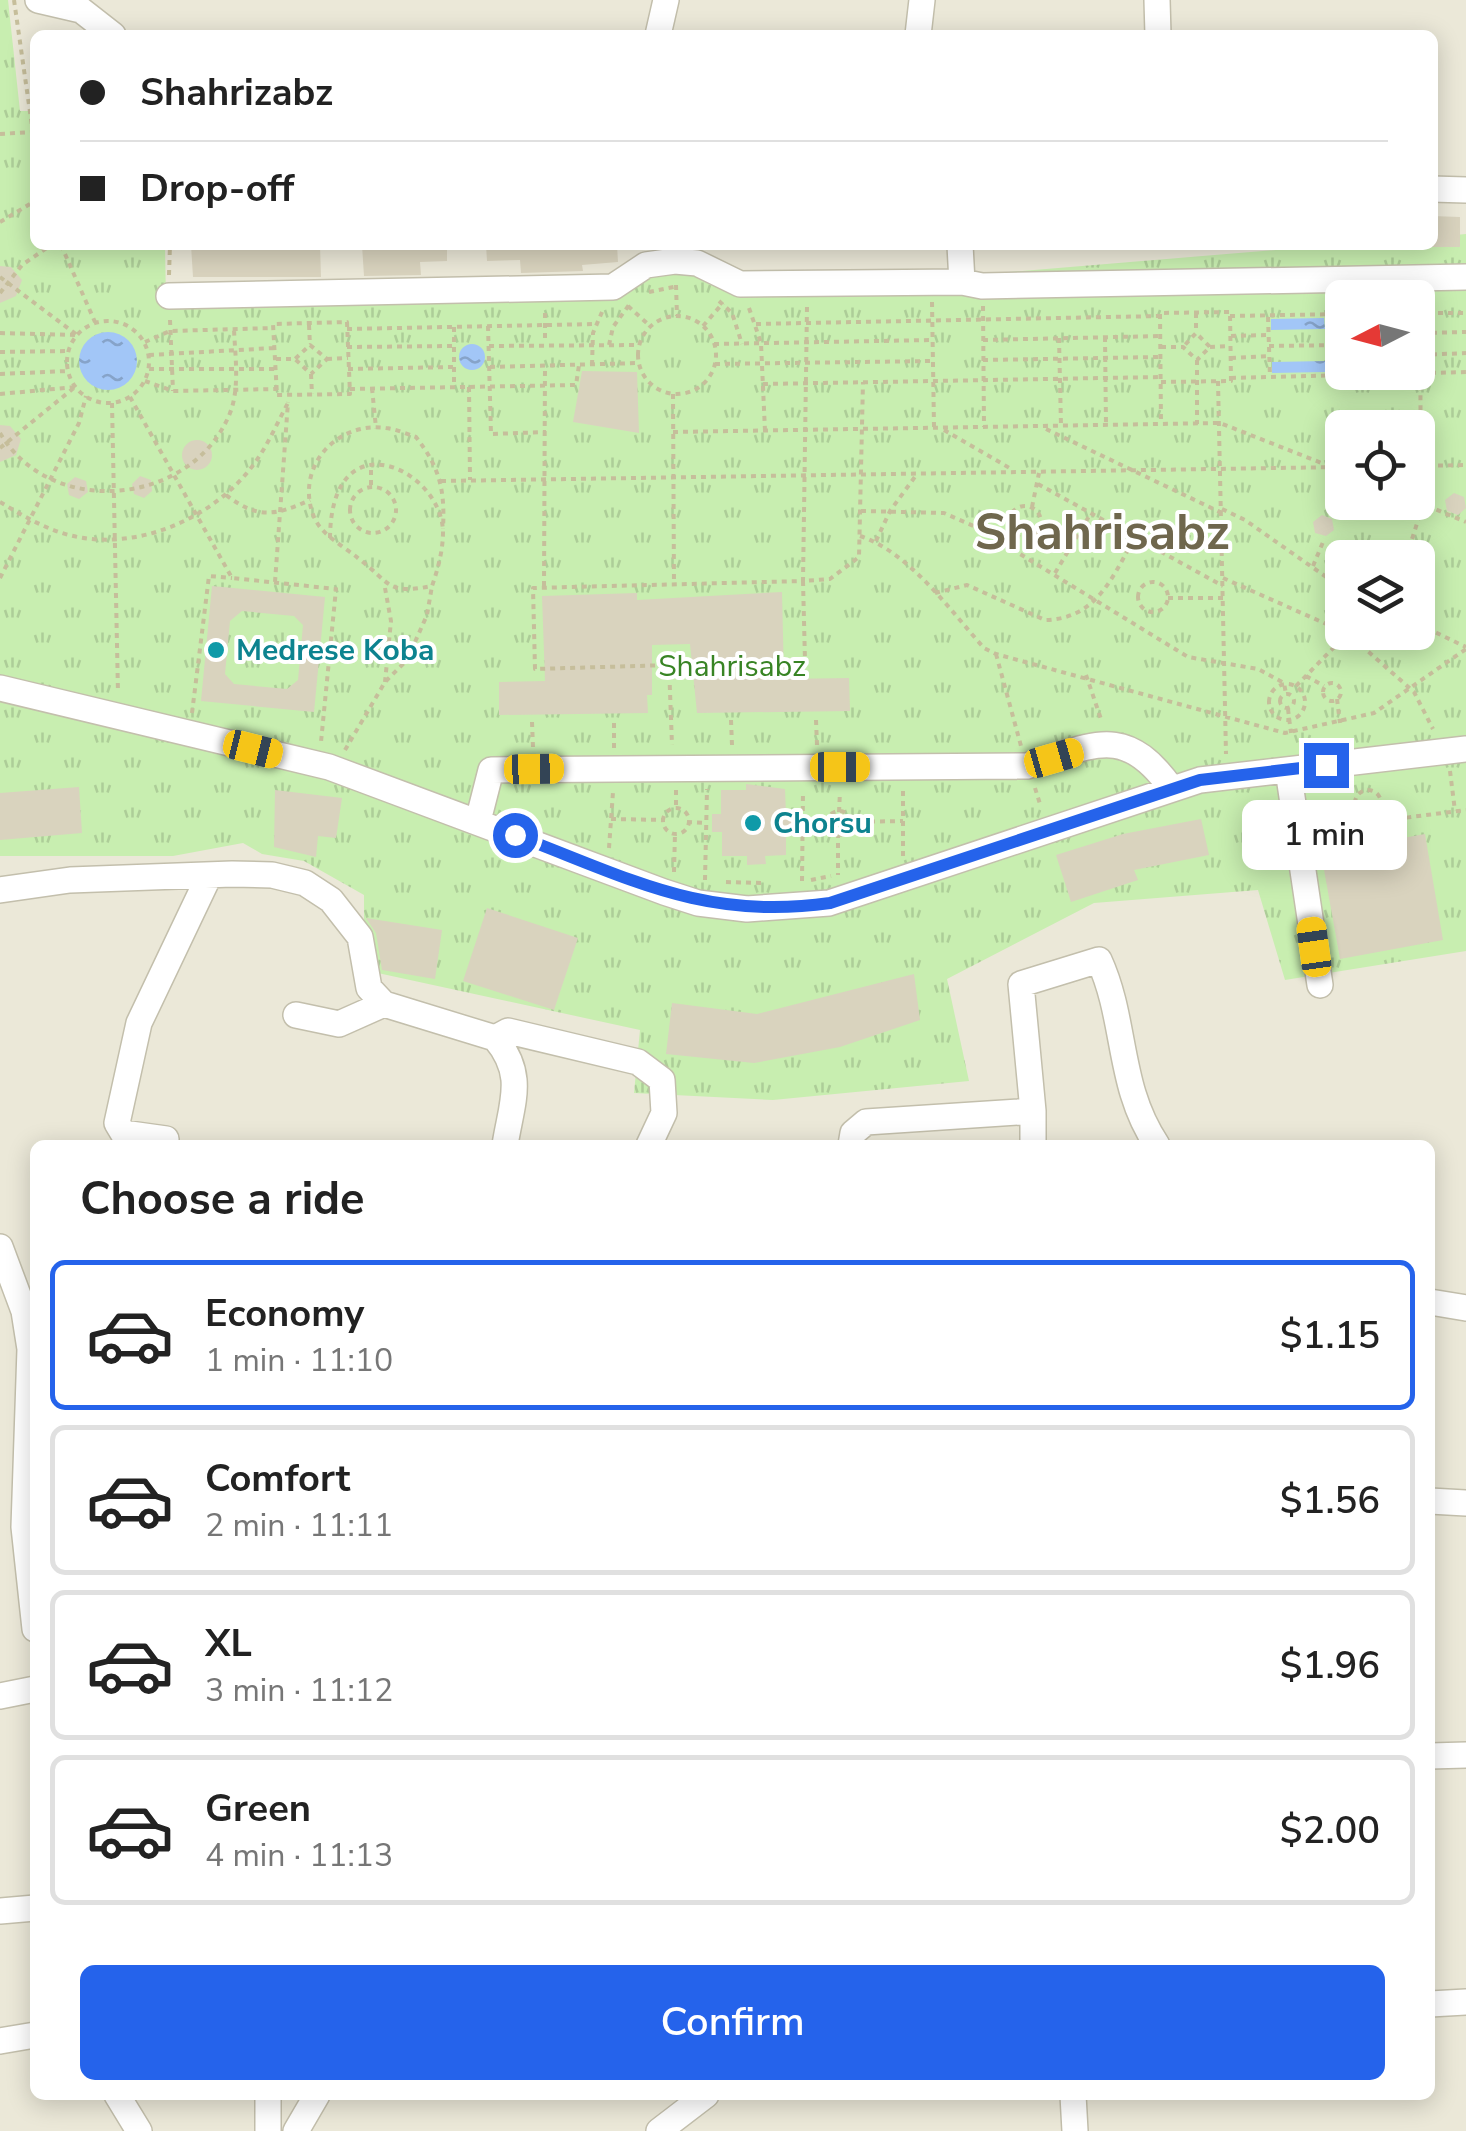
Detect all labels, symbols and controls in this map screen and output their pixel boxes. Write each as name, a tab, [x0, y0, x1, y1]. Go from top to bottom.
text: Shahrizabz	[140, 67, 333, 118]
text: Drop-off	[140, 163, 294, 214]
north arrow	[1325, 280, 1435, 390]
map controls	[1325, 280, 1435, 650]
button: locate	[1325, 410, 1435, 520]
district label: Shahrisabz	[975, 498, 1229, 567]
button: layers	[1325, 540, 1435, 650]
place label: Medrese Koba	[236, 630, 434, 671]
marker: Medrese Koba	[205, 639, 227, 661]
park label: Shahrisabz	[658, 646, 806, 687]
car	[220, 727, 286, 771]
car	[1021, 735, 1087, 781]
route end	[1304, 743, 1349, 788]
car	[810, 752, 870, 782]
car	[504, 753, 564, 785]
callout: 1 min	[1244, 800, 1408, 870]
place label: Chorsu	[773, 803, 872, 844]
marker: Chorsu	[742, 812, 764, 834]
route start	[493, 813, 538, 858]
text: 1 min	[1284, 813, 1365, 856]
car	[1295, 915, 1333, 979]
text: Choose a ride	[80, 1169, 365, 1230]
text: Economy	[205, 1288, 364, 1339]
icon: car	[85, 1290, 175, 1380]
text: $1.15	[1280, 1310, 1380, 1361]
text: 1 min · 11:10	[205, 1339, 393, 1382]
text: Comfort	[205, 1453, 350, 1504]
icon: car	[85, 1455, 175, 1545]
text: $1.56	[1280, 1475, 1380, 1526]
text: 2 min · 11:11	[205, 1504, 393, 1547]
text: XL	[205, 1618, 252, 1669]
icon: car	[85, 1620, 175, 1710]
text: $1.96	[1280, 1640, 1380, 1691]
text: 3 min · 11:12	[205, 1669, 393, 1712]
text: Green	[205, 1783, 311, 1834]
icon: car	[85, 1785, 175, 1875]
text: $2.00	[1280, 1805, 1380, 1856]
text: 4 min · 11:13	[205, 1834, 393, 1877]
button: Confirm	[80, 1965, 1385, 2080]

